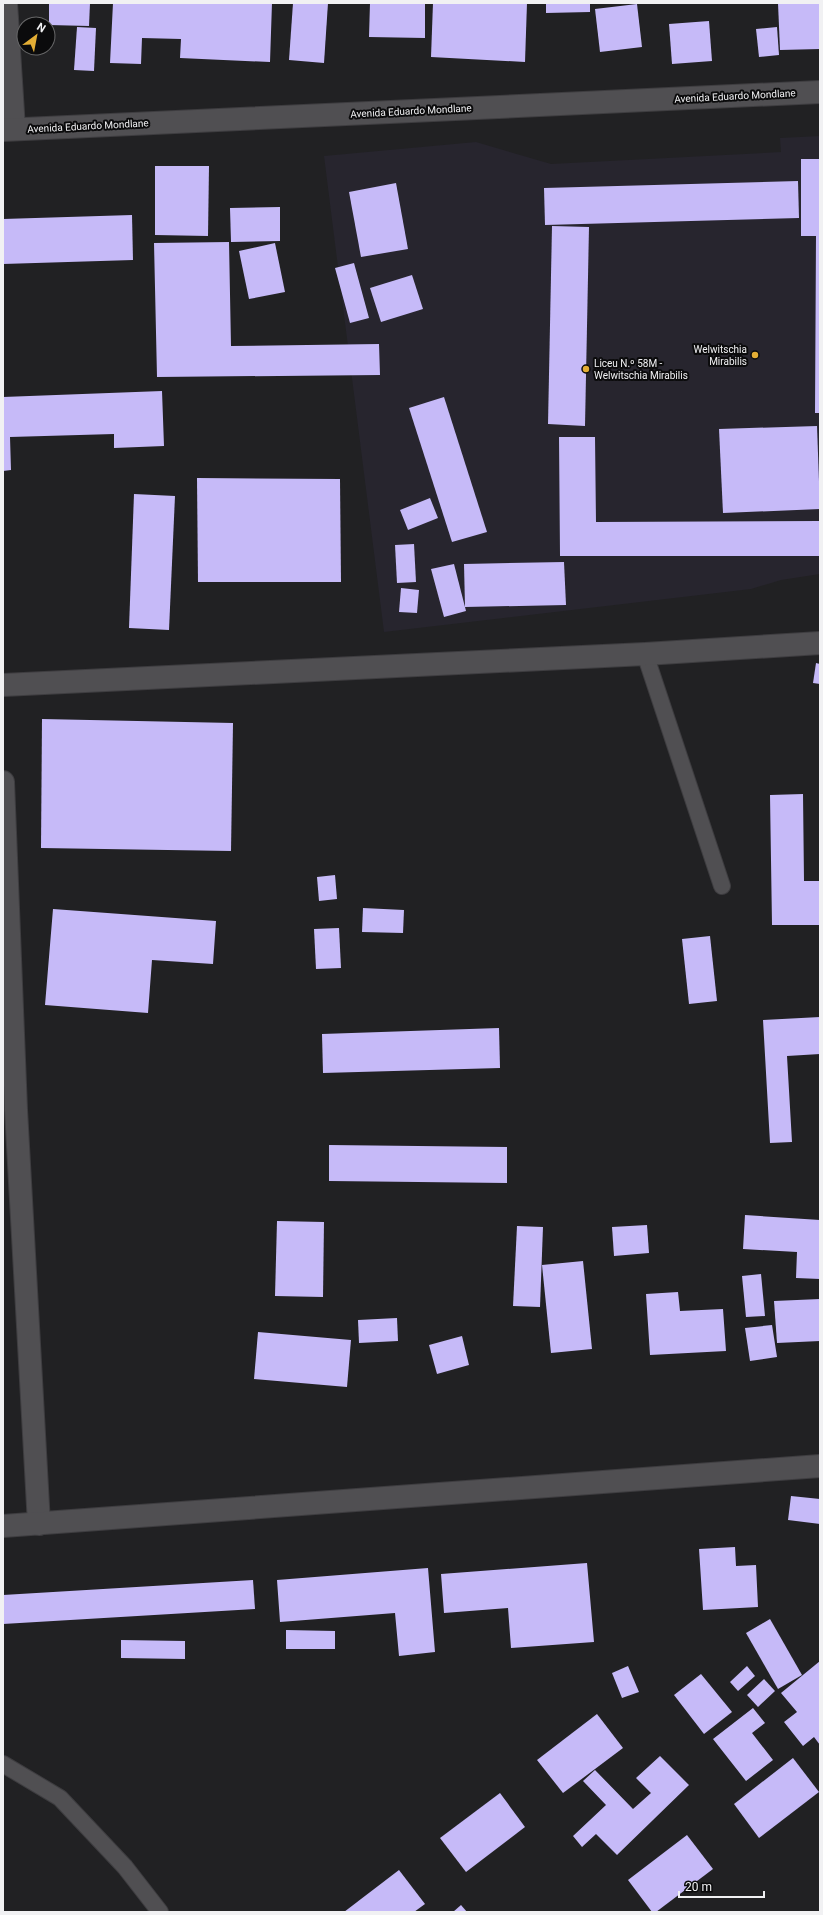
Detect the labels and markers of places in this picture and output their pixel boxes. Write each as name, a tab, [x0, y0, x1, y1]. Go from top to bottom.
place label: Welwitschia Mirabilis	[694, 344, 747, 367]
marker: Welwitschia Mirabilis	[750, 350, 760, 360]
place label: Liceu N.º 58M - Welwitschia Mirabilis	[594, 358, 688, 381]
marker: Liceu N.º 58M - Welwitschia Mirabilis	[581, 364, 591, 374]

